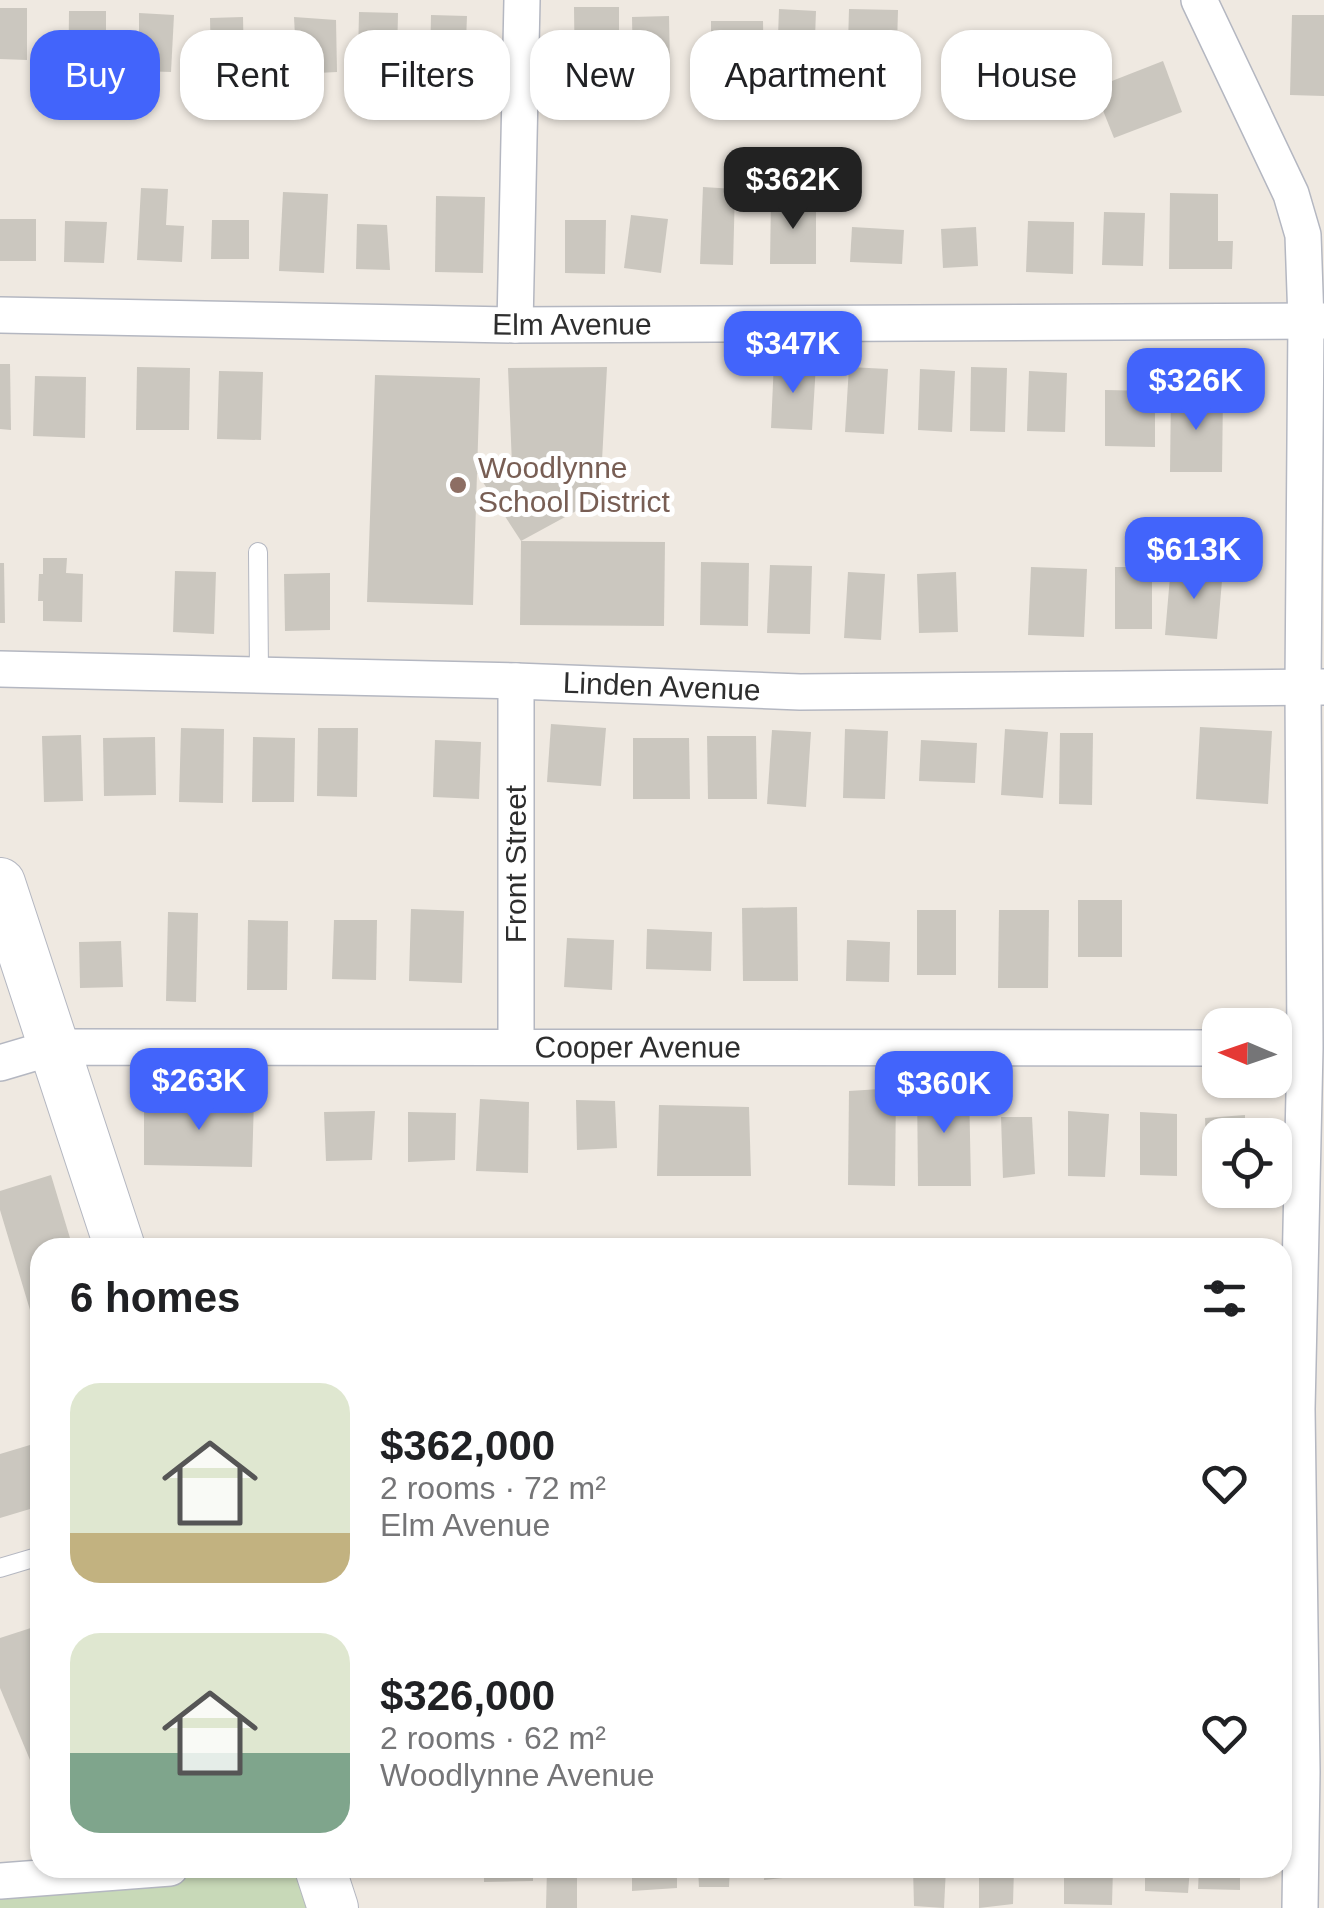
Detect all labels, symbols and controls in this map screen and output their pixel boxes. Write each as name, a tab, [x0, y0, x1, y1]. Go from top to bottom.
chip: Buy	[30, 30, 160, 120]
chip: Rent	[180, 30, 324, 120]
chip: Filters	[344, 30, 510, 120]
chip: New	[530, 30, 670, 120]
chip: Apartment	[690, 30, 921, 120]
chip: House	[941, 30, 1112, 120]
pin: $362K	[723, 147, 863, 232]
text: $362K	[746, 161, 840, 197]
street label: Elm Avenue	[492, 307, 652, 341]
pin: $347K	[723, 311, 863, 396]
text: $347K	[746, 325, 840, 361]
pin: $326K	[1126, 348, 1266, 433]
text: $326K	[1149, 362, 1243, 398]
place label: Woodlynne School District	[478, 451, 670, 518]
marker: Woodlynne School District	[447, 474, 469, 496]
pin: $613K	[1124, 517, 1264, 602]
text: $613K	[1147, 531, 1241, 567]
street label: Linden Avenue	[562, 666, 761, 706]
street label: Front Street	[499, 784, 532, 943]
north arrow	[1202, 1008, 1292, 1098]
map controls	[1202, 1008, 1292, 1208]
street label: Cooper Avenue	[535, 1030, 741, 1064]
pin: $263K	[129, 1048, 269, 1133]
pin: $360K	[874, 1051, 1014, 1136]
text: $263K	[152, 1062, 246, 1098]
text: $360K	[897, 1065, 991, 1101]
button: locate	[1202, 1118, 1292, 1208]
icon: filters	[1197, 1271, 1252, 1326]
text: 6 homes	[70, 1274, 240, 1321]
text: $362,000	[380, 1422, 555, 1469]
icon: home	[150, 1423, 270, 1543]
icon: heart	[1197, 1456, 1252, 1511]
text: 2 rooms · 72 m²	[380, 1470, 606, 1506]
text: Elm Avenue	[380, 1507, 550, 1543]
text: $326,000	[380, 1672, 555, 1719]
icon: home	[150, 1673, 270, 1793]
icon: heart	[1197, 1706, 1252, 1761]
text: 2 rooms · 62 m²	[380, 1720, 606, 1756]
text: Woodlynne Avenue	[380, 1757, 655, 1793]

